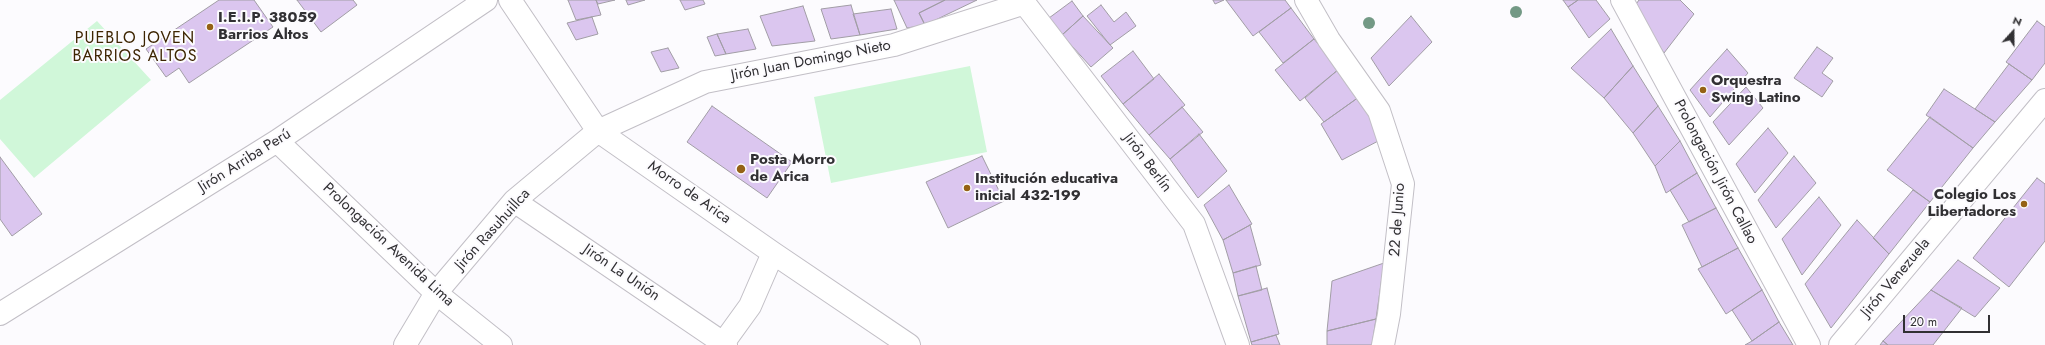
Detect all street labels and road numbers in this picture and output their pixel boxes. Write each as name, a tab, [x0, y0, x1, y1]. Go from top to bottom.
street label: Jirón Juan Domingo Nieto	[730, 37, 892, 85]
street label: Prolongación Jirón Callao	[1669, 97, 1761, 247]
street label: Jirón Arriba Perú	[195, 125, 295, 197]
street label: Jirón Berlín	[1119, 130, 1175, 196]
street label: Morro de Arica	[644, 158, 734, 228]
street label: Prolongación Avenida Lima	[319, 179, 457, 311]
street label: 22 de Junio	[1386, 183, 1410, 257]
street label: Jirón Rasuhuillca	[452, 186, 534, 274]
street label: Jirón Venezuela	[1858, 235, 1934, 321]
street label: Jirón La Unión	[579, 241, 663, 305]

